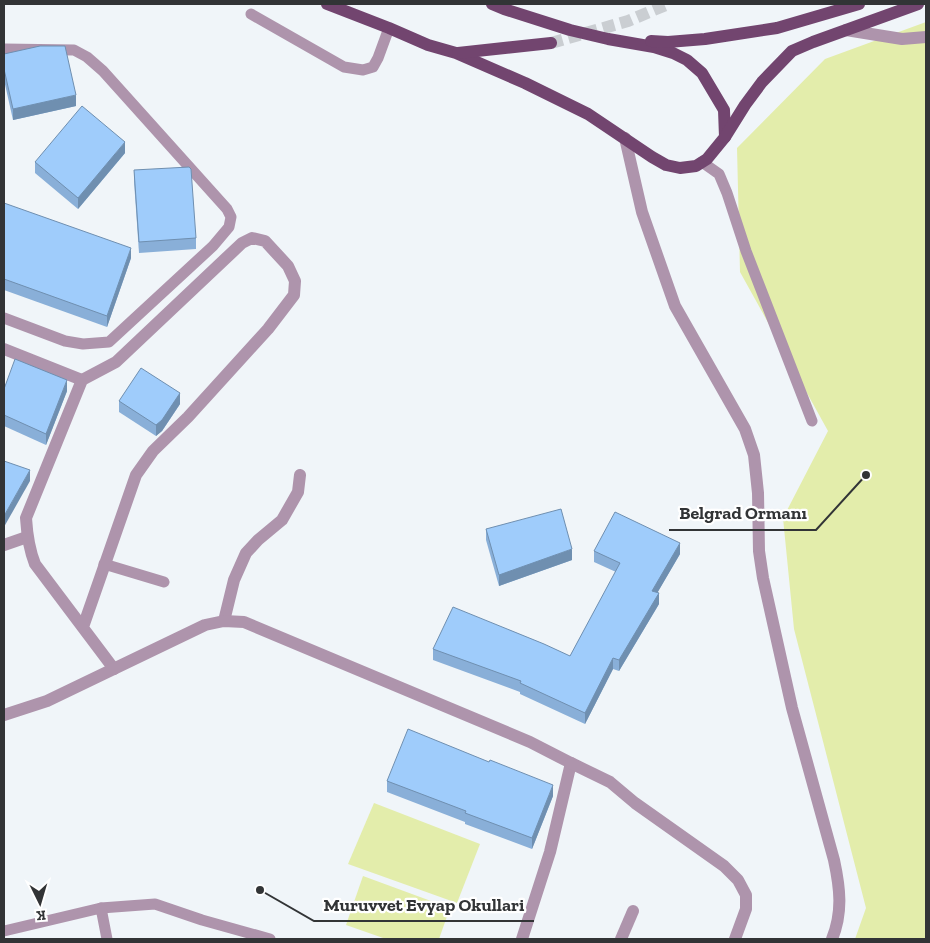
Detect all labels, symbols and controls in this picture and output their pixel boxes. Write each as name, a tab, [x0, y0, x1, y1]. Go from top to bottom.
callout: Belgrad Ormanı	[669, 497, 816, 530]
text: Belgrad Ormanı	[679, 502, 807, 524]
north arrow	[15, 878, 65, 928]
callout: Muruvvet Evyap Okullari	[314, 888, 534, 921]
text: Muruvvet Evyap Okullari	[324, 894, 525, 916]
text: K	[35, 907, 47, 924]

